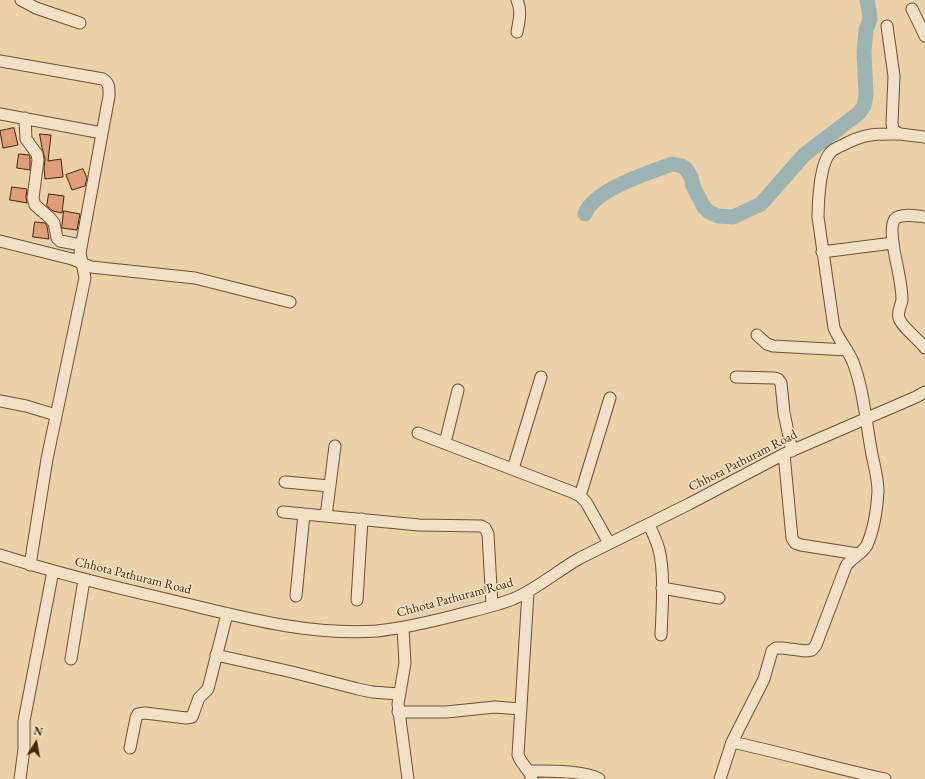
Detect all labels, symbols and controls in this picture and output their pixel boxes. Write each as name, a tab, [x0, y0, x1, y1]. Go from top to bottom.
street label: Chhota Pathuram Road	[686, 427, 800, 495]
street label: Chhota Pathuram Road	[73, 554, 193, 598]
street label: Chhota Pathuram Road	[395, 575, 515, 621]
north arrow	[16, 723, 56, 763]
text: N	[33, 723, 44, 739]

